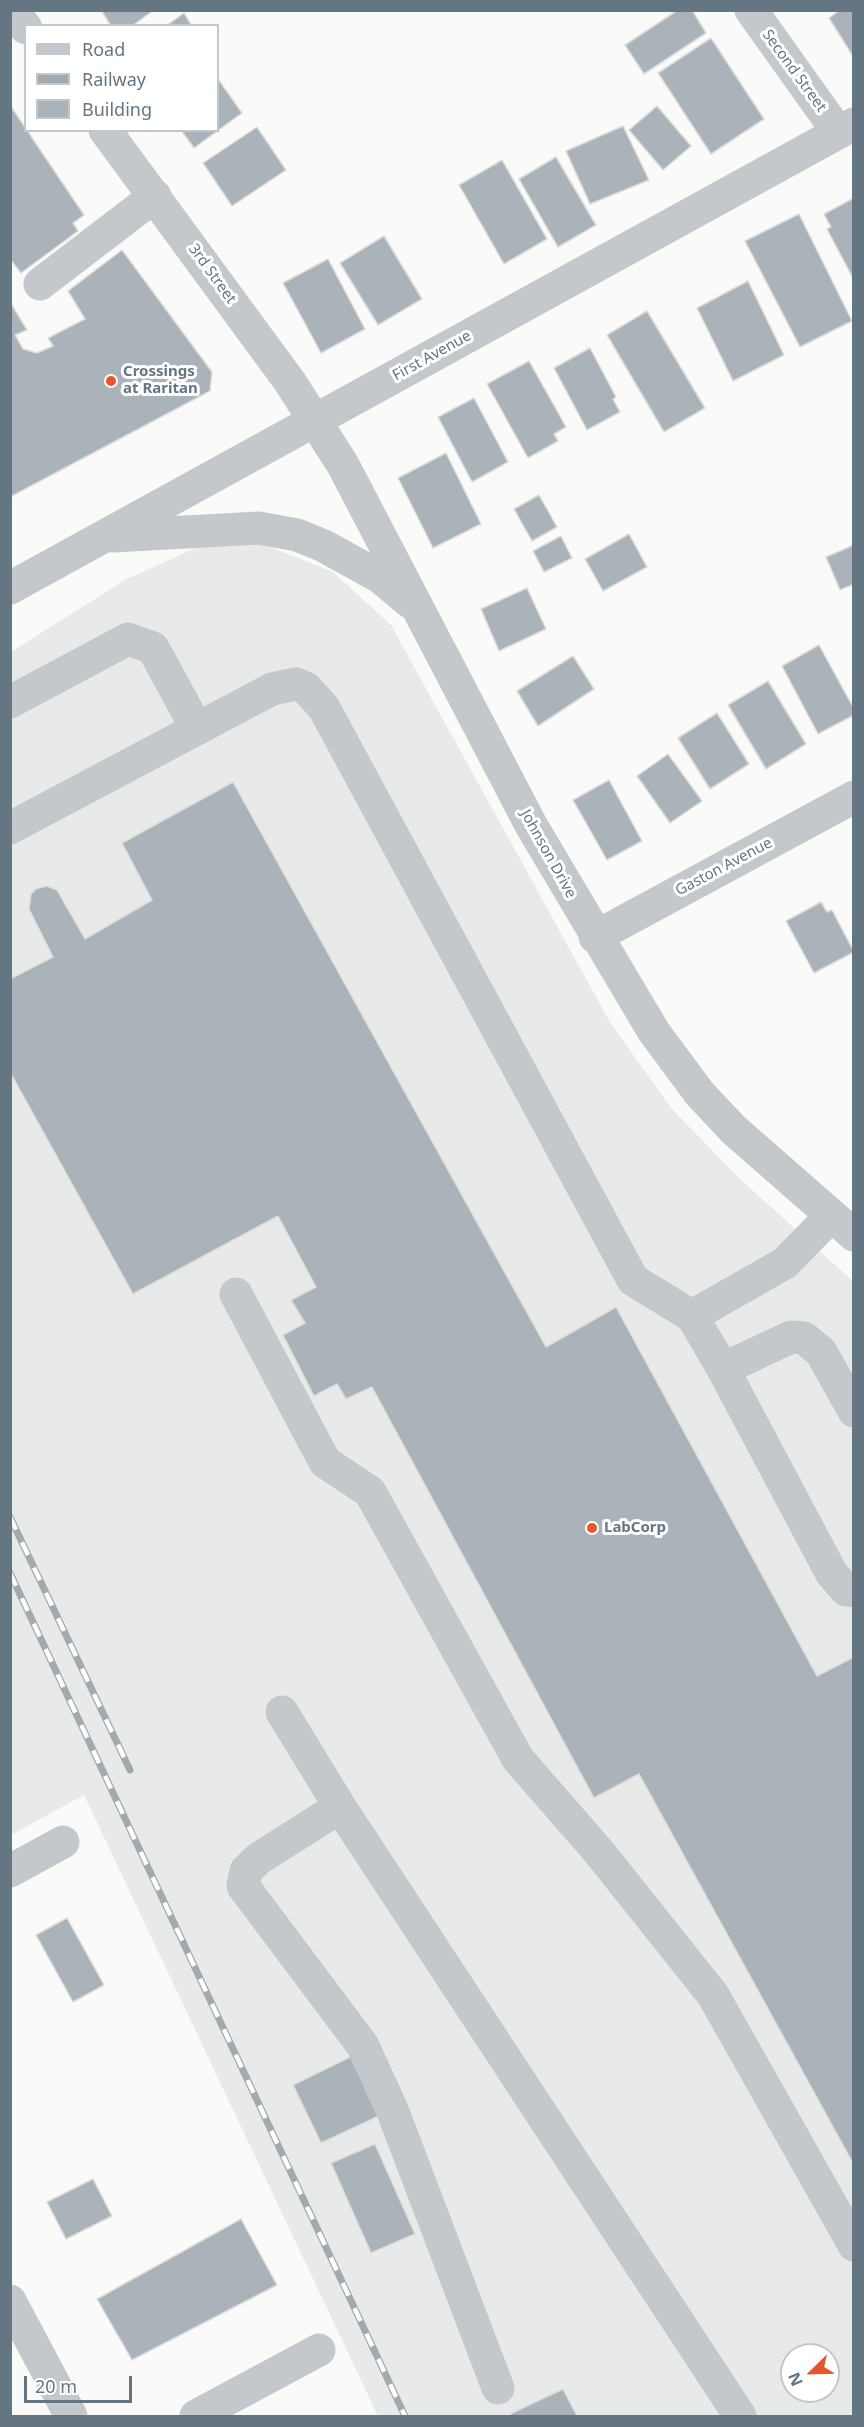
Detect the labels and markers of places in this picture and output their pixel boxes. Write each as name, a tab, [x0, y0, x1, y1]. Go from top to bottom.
place label: Crossings at Raritan	[123, 363, 198, 398]
marker: Crossings at Raritan	[104, 374, 118, 388]
place label: LabCorp	[604, 1519, 666, 1537]
marker: LabCorp	[585, 1521, 599, 1535]

